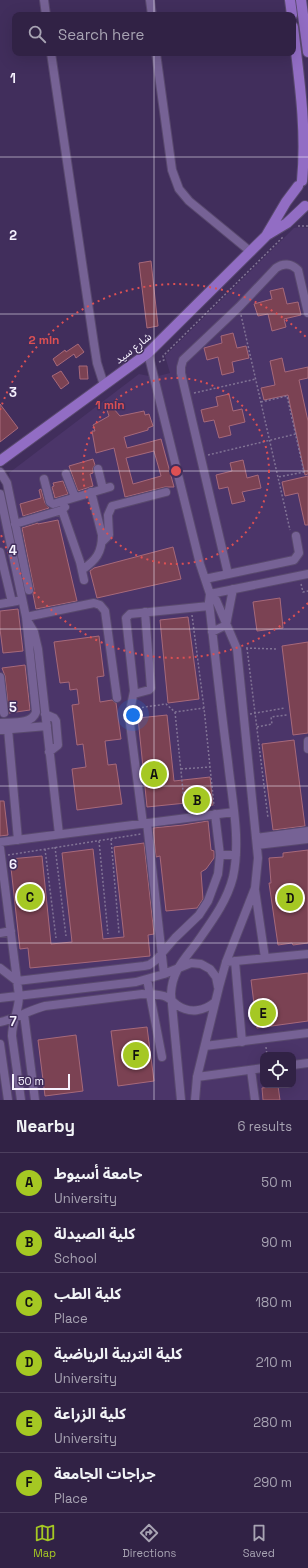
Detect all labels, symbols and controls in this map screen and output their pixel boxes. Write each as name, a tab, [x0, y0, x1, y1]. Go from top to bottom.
search box	[12, 12, 296, 56]
icon: search	[26, 23, 48, 45]
text: Search here	[58, 25, 144, 44]
text: 1	[10, 70, 16, 87]
text: 2	[9, 227, 17, 244]
street label: شارع سيد	[112, 329, 155, 367]
text: 2 min	[28, 332, 60, 348]
text: 3	[9, 384, 17, 401]
text: 1 min	[95, 397, 125, 413]
centre of rings	[169, 464, 183, 478]
text: 4	[9, 542, 17, 559]
text: 5	[9, 699, 17, 716]
your location	[123, 705, 143, 725]
pin: A	[141, 759, 167, 789]
pin: B	[184, 785, 210, 815]
text: 6	[9, 856, 17, 873]
pin: C	[17, 882, 43, 912]
pin: D	[277, 883, 303, 913]
pin: E	[250, 998, 276, 1028]
text: 7	[9, 1013, 17, 1030]
pin: F	[123, 1040, 149, 1070]
map controls	[260, 1052, 296, 1088]
button: locate	[260, 1052, 296, 1088]
scale bar	[12, 1072, 70, 1091]
text: 50 m	[18, 1074, 44, 1088]
text: Nearby	[16, 1115, 75, 1137]
text: 6 results	[238, 1118, 292, 1135]
text: جامعة أسيوط	[54, 1164, 142, 1183]
text: A	[25, 1174, 33, 1191]
text: 50 m	[261, 1174, 292, 1191]
text: University	[54, 1190, 117, 1207]
text: كلية الصيدلة	[54, 1224, 135, 1243]
text: B	[25, 1234, 33, 1251]
text: 90 m	[261, 1234, 292, 1251]
text: School	[54, 1250, 97, 1267]
text: كلية الطب	[54, 1284, 121, 1303]
text: C	[25, 1294, 33, 1311]
text: 180 m	[256, 1294, 292, 1311]
text: Place	[54, 1310, 88, 1327]
text: كلية التربية الرياضية	[54, 1344, 182, 1363]
text: D	[25, 1354, 33, 1371]
text: 210 m	[256, 1354, 292, 1371]
text: University	[54, 1370, 117, 1387]
text: كلية الزراعة	[54, 1404, 126, 1423]
text: E	[25, 1414, 33, 1431]
text: 280 m	[253, 1414, 292, 1431]
text: University	[54, 1430, 117, 1447]
text: جراجات الجامعة	[54, 1464, 156, 1483]
text: F	[26, 1474, 32, 1491]
text: 290 m	[253, 1474, 292, 1491]
text: Place	[54, 1490, 88, 1507]
tab: Map	[33, 1522, 56, 1560]
tab: Directions	[122, 1522, 176, 1560]
tab: Saved	[243, 1522, 275, 1560]

